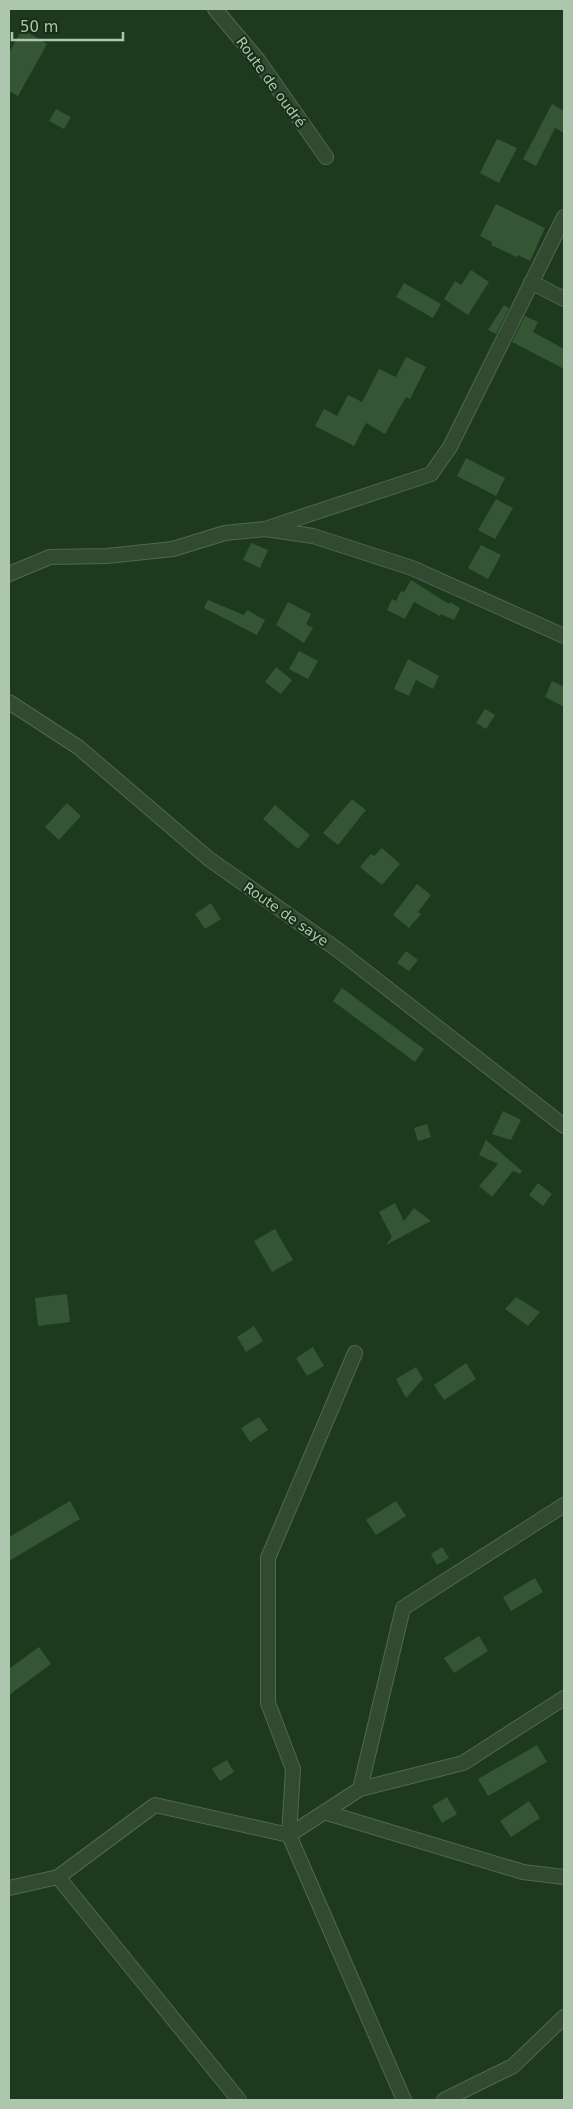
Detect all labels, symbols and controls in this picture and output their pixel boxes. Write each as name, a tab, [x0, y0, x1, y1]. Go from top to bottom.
scale bar	[12, 10, 124, 42]
text: 50 m	[20, 18, 58, 36]
street label: Route de oudré	[233, 34, 309, 130]
street label: Route de saye	[241, 879, 331, 949]

